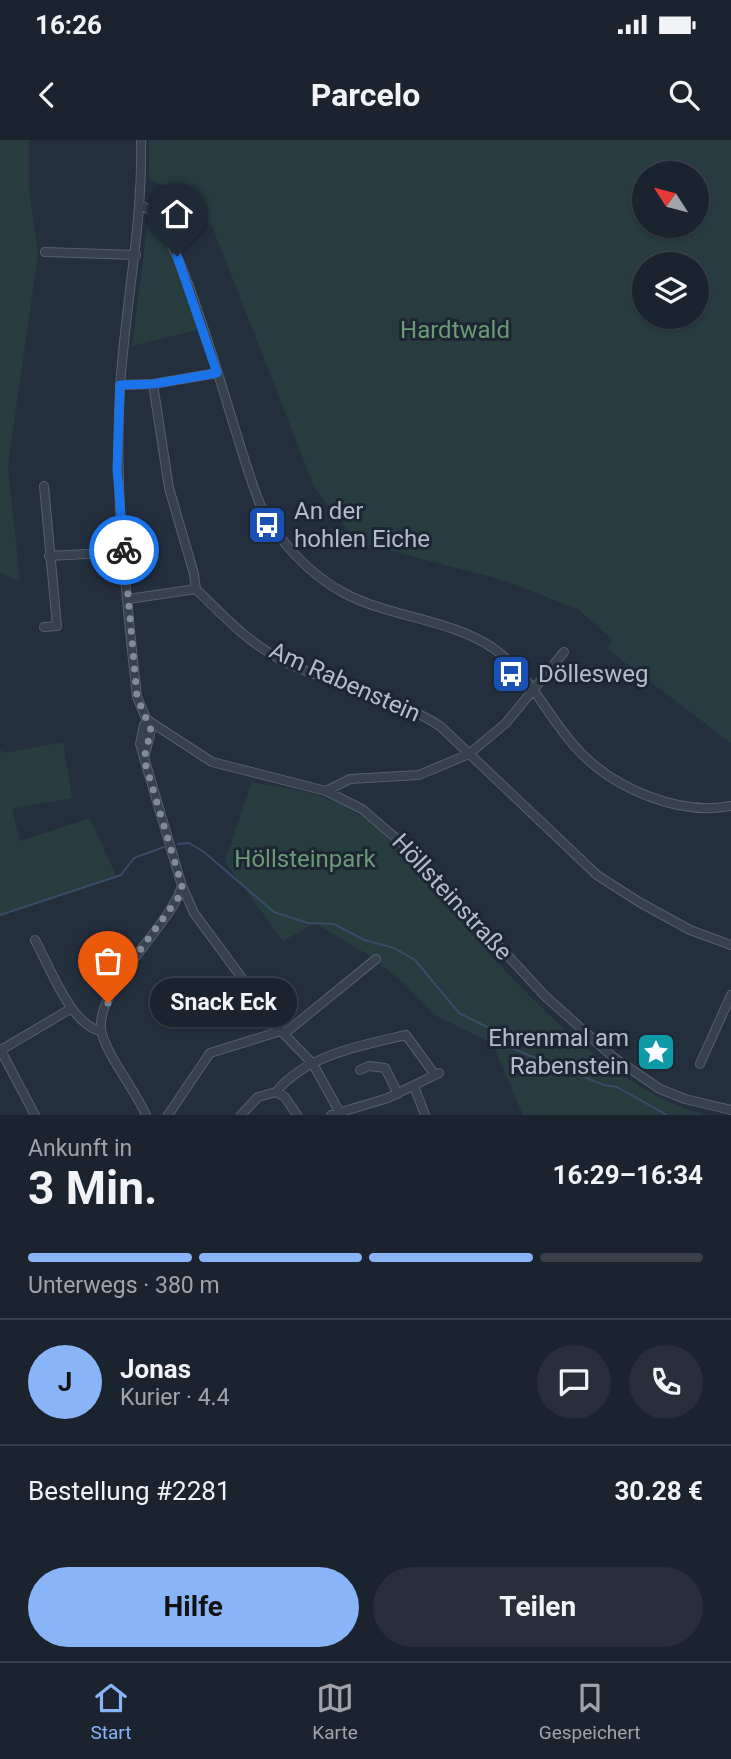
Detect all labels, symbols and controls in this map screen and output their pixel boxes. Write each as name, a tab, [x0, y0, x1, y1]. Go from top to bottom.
text: 16:26	[35, 10, 102, 40]
icon: back	[28, 76, 66, 114]
text: Parcelo	[311, 76, 420, 114]
icon: search	[665, 76, 703, 114]
north arrow	[632, 161, 709, 238]
map controls	[632, 161, 709, 329]
pin	[147, 184, 207, 256]
icon: home	[158, 195, 196, 233]
button: layers	[632, 252, 709, 329]
park label: Hardtwald	[400, 316, 510, 344]
place label: An der hohlen Eiche	[294, 497, 430, 553]
bus stop icon: An der hohlen Eiche	[246, 504, 288, 546]
courier	[89, 515, 159, 585]
icon: bike	[105, 531, 143, 569]
street label: Am Rabenstein	[265, 636, 425, 728]
bus stop icon: Döllesweg	[490, 653, 532, 695]
place label: Döllesweg	[538, 660, 648, 688]
street label: Höllsteinstraße	[386, 828, 518, 966]
park label: Höllsteinpark	[234, 845, 377, 873]
pin	[78, 931, 138, 1003]
icon: bag	[89, 942, 127, 980]
callout: Snack Eck	[150, 978, 297, 1028]
text: Snack Eck	[170, 989, 277, 1016]
place label: Ehrenmal am Rabenstein	[488, 1024, 629, 1080]
place icon: Ehrenmal am Rabenstein	[635, 1031, 677, 1073]
text: Ankunft in	[28, 1135, 132, 1162]
text: 16:29–16:34	[553, 1160, 703, 1190]
text: 3 Min.	[28, 1161, 157, 1215]
text: Unterwegs · 380 m	[28, 1272, 220, 1299]
button: chat	[537, 1345, 611, 1419]
button: phone	[629, 1345, 703, 1419]
text: Jonas	[120, 1354, 191, 1384]
text: J	[58, 1367, 72, 1397]
text: Kurier · 4.4	[120, 1384, 230, 1411]
text: Bestellung #2281	[28, 1476, 231, 1506]
text: 30.28 €	[614, 1476, 703, 1506]
button: Hilfe	[28, 1567, 359, 1647]
button: Teilen	[373, 1567, 703, 1647]
tab: Start	[90, 1679, 131, 1744]
tab: Karte	[312, 1679, 358, 1744]
tab: Gespeichert	[539, 1679, 641, 1744]

